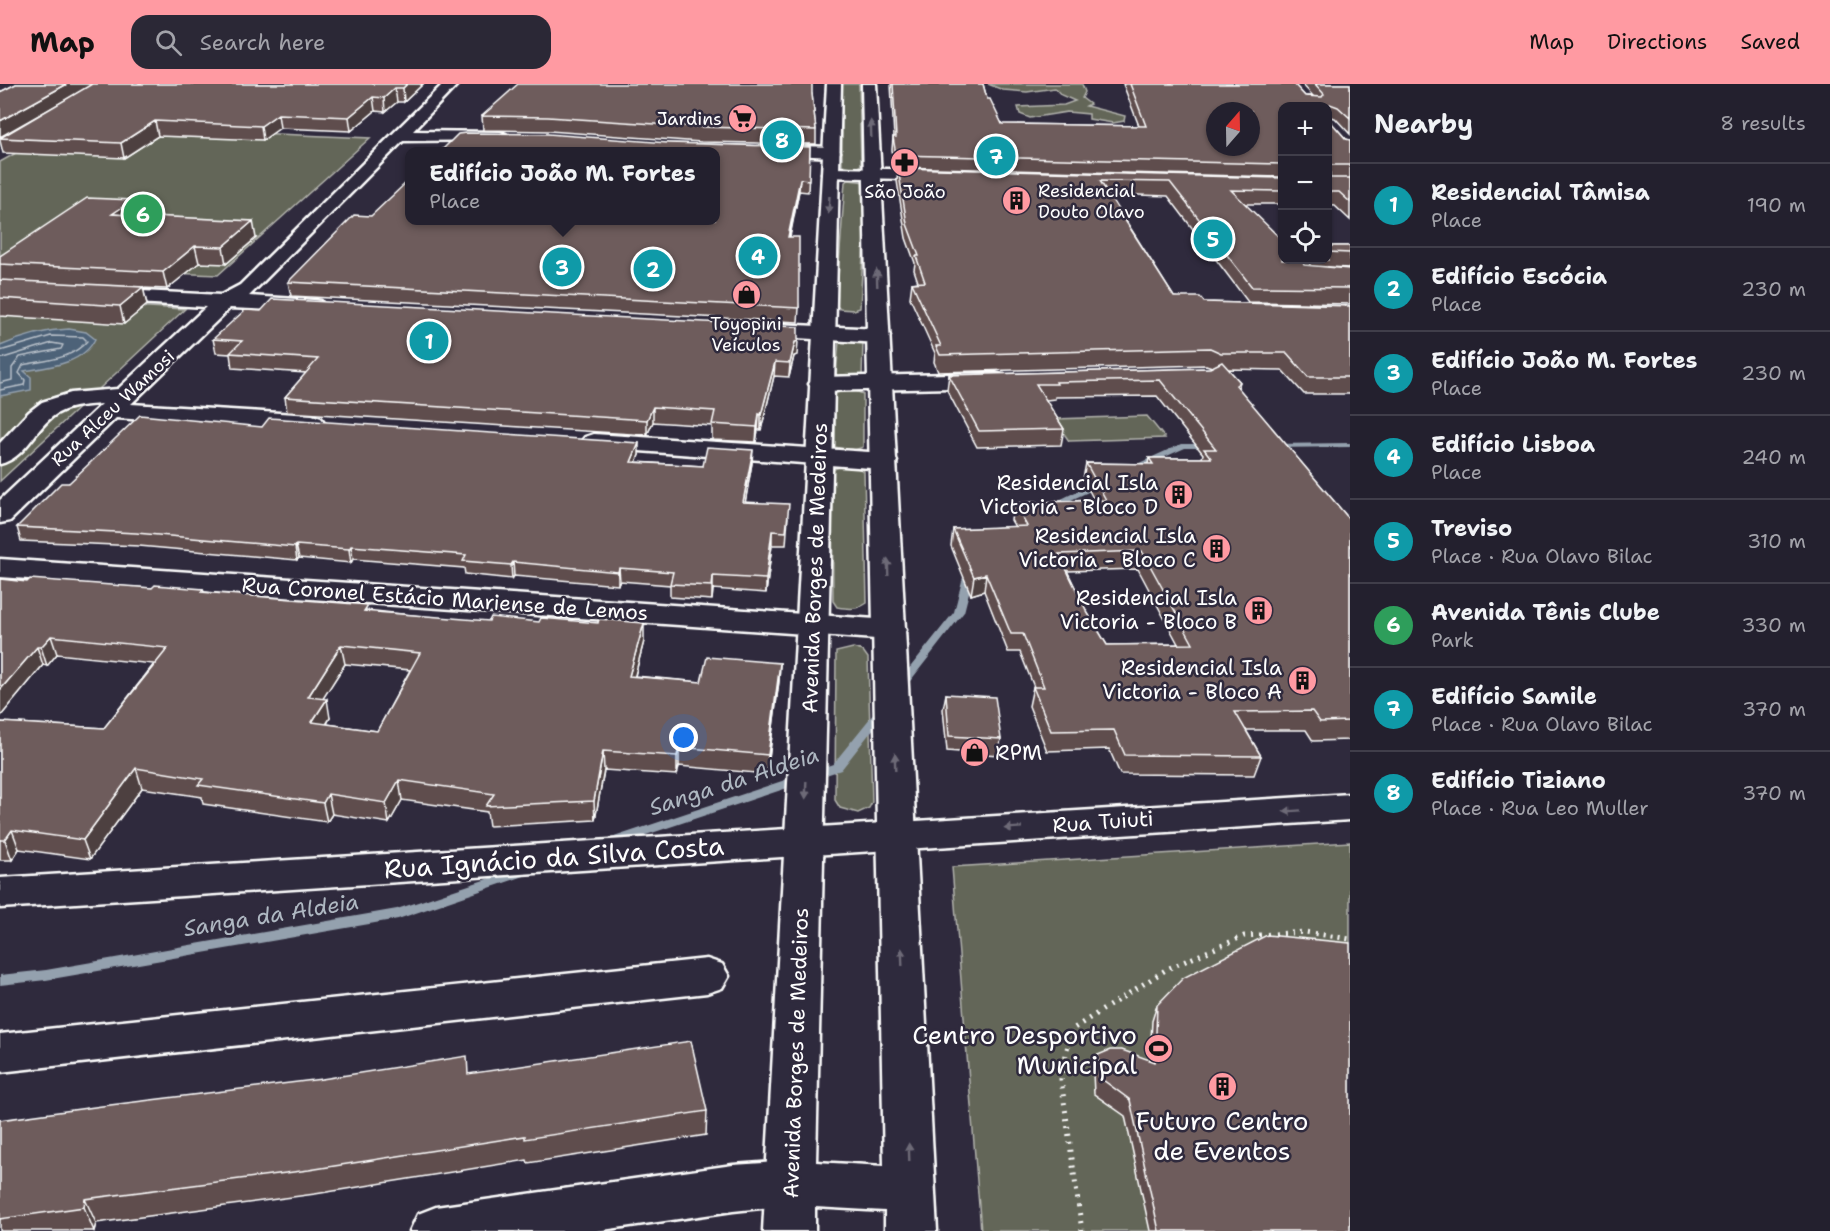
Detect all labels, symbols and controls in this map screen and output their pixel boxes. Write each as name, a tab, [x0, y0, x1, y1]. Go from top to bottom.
search box	[131, 15, 551, 69]
text: Map	[30, 23, 95, 61]
icon: search	[152, 26, 185, 59]
text: Search here	[200, 28, 325, 57]
text: Map	[1529, 28, 1574, 56]
text: Directions	[1607, 28, 1707, 56]
text: Saved	[1740, 28, 1800, 56]
north arrow	[1206, 102, 1260, 156]
map controls	[1278, 102, 1332, 264]
button: +	[1278, 102, 1332, 156]
supermarket icon: Jardins	[727, 103, 759, 135]
text: Nearby	[1374, 106, 1473, 141]
place label: Jardins	[657, 107, 722, 131]
text: 8 results	[1720, 110, 1806, 136]
pin: 8	[762, 118, 802, 162]
one-way arrow	[866, 119, 875, 138]
pin: 7	[976, 134, 1016, 178]
popup	[405, 147, 720, 225]
pharmacy icon: São João	[889, 147, 921, 179]
button: −	[1278, 156, 1332, 210]
text: Edifício João M. Fortes	[429, 159, 696, 188]
text: Residencial Tâmisa	[1431, 178, 1650, 207]
place label: Residencial Douto Olavo	[1038, 179, 1145, 224]
place label: São João	[864, 180, 946, 204]
building icon: Residencial Douto Olavo	[1001, 185, 1033, 217]
text: Place	[429, 188, 480, 214]
pin: 6	[124, 192, 162, 236]
text: 1	[1389, 192, 1398, 218]
text: 190 m	[1747, 192, 1806, 218]
one-way arrow	[825, 196, 834, 215]
text: Place	[1431, 207, 1482, 233]
button: locate	[1278, 210, 1332, 264]
pin: 5	[1194, 216, 1232, 262]
pin: 4	[738, 234, 777, 279]
pin: 3	[542, 244, 582, 290]
pin: 2	[634, 246, 672, 291]
text: Edifício Escócia	[1431, 262, 1607, 291]
one-way arrow	[872, 268, 881, 287]
text: 2	[1387, 276, 1401, 302]
text: 230 m	[1741, 276, 1806, 302]
shop icon: Toyopini Veículos	[730, 279, 762, 311]
text: Place	[1431, 291, 1482, 317]
place label: Toyopini Veículos	[710, 312, 782, 357]
pin: 1	[410, 318, 448, 364]
street label: Rua Alceu Wamosi	[46, 344, 180, 472]
text: Edifício João M. Fortes	[1431, 346, 1697, 375]
text: 3	[1387, 360, 1401, 386]
text: 230 m	[1741, 360, 1806, 386]
text: Place	[1431, 375, 1482, 401]
street label: Avenida Borges de Medeiros	[796, 422, 834, 714]
text: Edifício Lisboa	[1431, 430, 1595, 459]
text: 4	[1387, 444, 1401, 470]
text: 240 m	[1741, 444, 1806, 470]
text: Place	[1431, 459, 1482, 485]
place label: Residencial Isla Victoria - Bloco D	[979, 469, 1158, 521]
building icon: Residencial Isla Victoria - Bloco D	[1163, 479, 1195, 511]
text: Treviso	[1431, 514, 1512, 543]
place label: Residencial Isla Victoria - Bloco C	[1018, 522, 1196, 574]
text: 5	[1387, 528, 1400, 554]
text: 310 m	[1747, 528, 1806, 554]
building icon: Residencial Isla Victoria - Bloco C	[1201, 532, 1233, 564]
text: Place · Rua Olavo Bilac	[1431, 543, 1653, 569]
one-way arrow	[883, 557, 892, 576]
street label: Rua Coronel Estácio Mariense de Lemos	[241, 571, 649, 627]
place label: Residencial Isla Victoria - Bloco B	[1060, 584, 1237, 636]
building icon: Residencial Isla Victoria - Bloco B	[1242, 594, 1274, 626]
text: Avenida Tênis Clube	[1431, 598, 1660, 627]
text: 6	[1387, 612, 1401, 638]
text: 330 m	[1742, 612, 1806, 638]
text: Park	[1431, 627, 1474, 653]
place label: Residencial Isla Victoria - Bloco A	[1102, 654, 1282, 706]
building icon: Residencial Isla Victoria - Bloco A	[1287, 664, 1319, 696]
text: Edifício Samile	[1431, 682, 1597, 711]
text: 7	[1387, 696, 1401, 722]
text: 370 m	[1742, 696, 1806, 722]
text: Place · Rua Olavo Bilac	[1431, 711, 1653, 737]
your location	[669, 723, 698, 752]
shop icon: RPM	[958, 737, 990, 769]
place label: RPM	[995, 739, 1042, 767]
water label: Sanga da Aldeia	[645, 740, 823, 822]
one-way arrow	[890, 752, 899, 771]
text: Edifício Tiziano	[1431, 766, 1606, 795]
text: 8	[1387, 780, 1401, 806]
text: 370 m	[1742, 780, 1806, 806]
one-way arrow	[801, 781, 811, 800]
text: Place · Rua Leo Muller	[1431, 795, 1649, 821]
street label: Rua Tuiuti	[1052, 805, 1154, 839]
one-way arrow	[1282, 806, 1301, 815]
one-way arrow	[1004, 823, 1023, 833]
street label: Rua Ignácio da Silva Costa	[383, 828, 725, 886]
water label: Sanga da Aldeia	[181, 887, 361, 943]
street label: Avenida Borges de Medeiros	[777, 907, 815, 1199]
one-way arrow	[897, 947, 906, 966]
place label: Centro Desportivo Municipal	[912, 1017, 1137, 1082]
sports icon: Centro Desportivo Municipal	[1142, 1033, 1174, 1065]
building icon: Futuro Centro de Eventos	[1206, 1070, 1238, 1102]
place label: Futuro Centro de Eventos	[1136, 1103, 1308, 1168]
one-way arrow	[904, 1142, 913, 1161]

